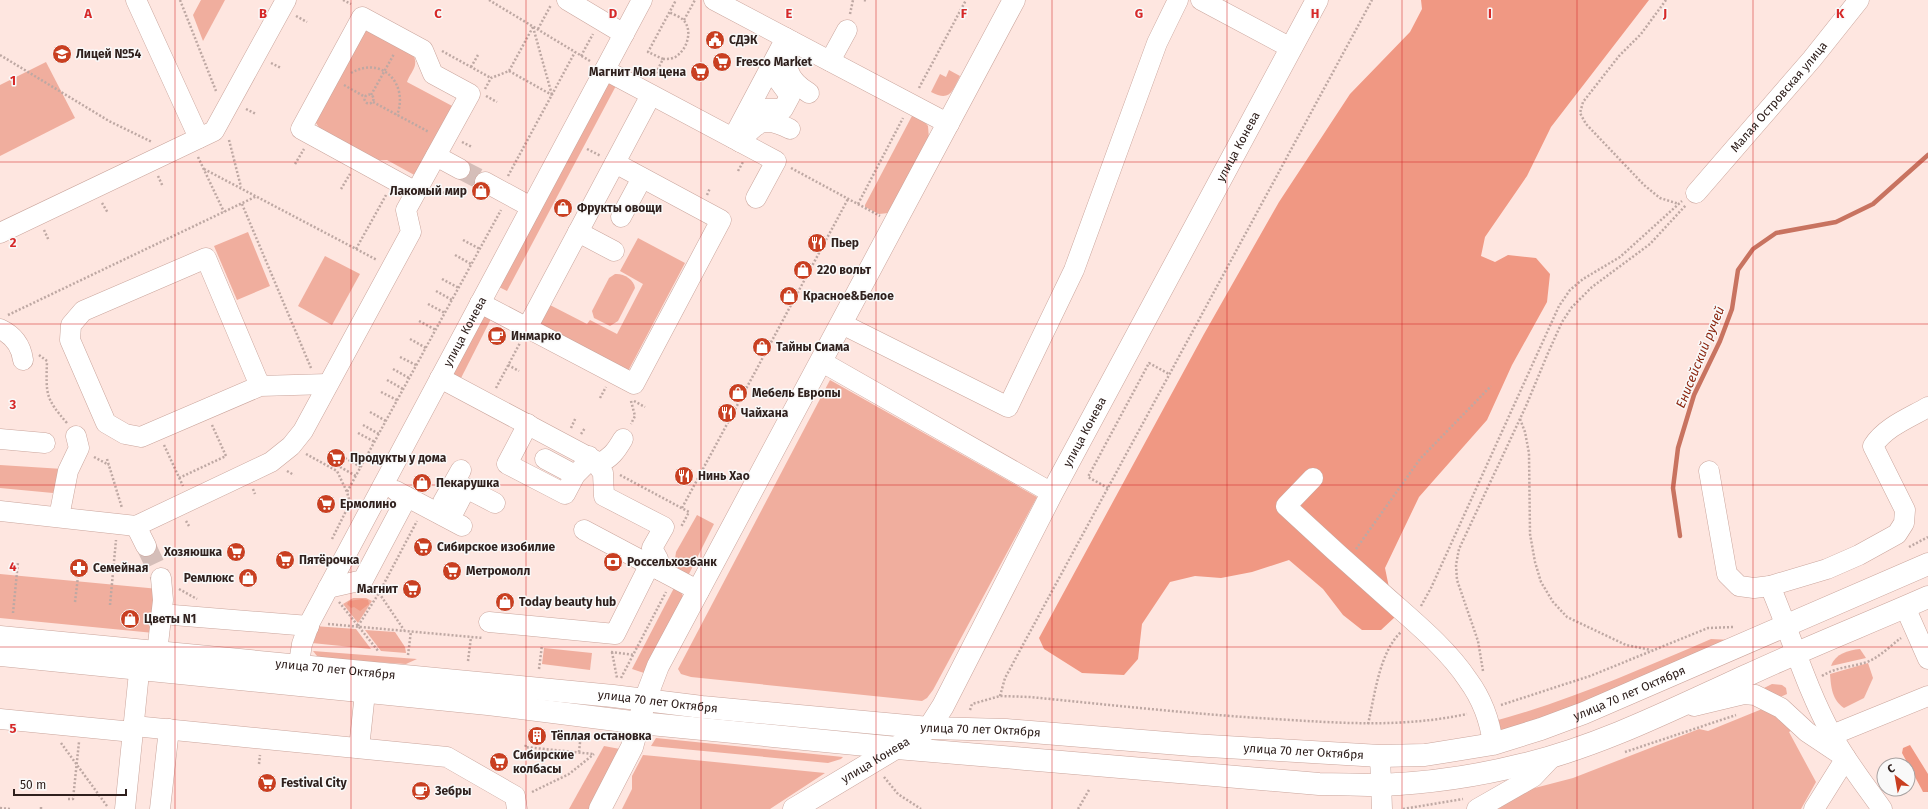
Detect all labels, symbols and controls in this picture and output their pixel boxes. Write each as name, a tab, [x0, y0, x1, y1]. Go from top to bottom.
text: A	[83, 6, 92, 21]
text: B	[259, 6, 267, 21]
text: C	[434, 6, 442, 21]
text: D	[609, 6, 618, 21]
text: E	[786, 6, 793, 21]
text: F	[961, 6, 968, 21]
text: G	[1135, 6, 1143, 21]
text: H	[1311, 6, 1319, 21]
text: I	[1488, 6, 1492, 21]
text: J	[1662, 6, 1667, 21]
text: K	[1836, 6, 1845, 21]
public building icon: СДЭК	[704, 29, 726, 51]
place label: СДЭК	[729, 33, 758, 47]
street label: Малая Островская улица	[1728, 39, 1830, 155]
school or university icon: Лицей №54	[51, 43, 73, 65]
place label: Лицей №54	[76, 47, 142, 61]
supermarket icon: Fresco Market	[711, 51, 733, 73]
place label: Fresco Market	[736, 55, 813, 69]
supermarket icon: Магнит Моя цена	[689, 61, 711, 83]
place label: Магнит Моя цена	[589, 65, 686, 79]
text: 1	[10, 73, 16, 88]
street label: улица Конева	[1214, 109, 1263, 184]
shop icon: Лакомый мир	[470, 180, 492, 202]
place label: Лакомый мир	[390, 184, 467, 198]
shop icon: Фрукты овощи	[552, 197, 574, 219]
place label: Фрукты овощи	[577, 201, 662, 215]
restaurant icon: Пьер	[806, 232, 828, 254]
text: 2	[10, 235, 17, 250]
place label: Пьер	[831, 236, 859, 250]
shop icon: 220 вольт	[792, 259, 814, 281]
place label: 220 вольт	[817, 263, 871, 277]
shop icon: Красное&Белое	[778, 285, 800, 307]
place label: Красное&Белое	[803, 289, 894, 303]
street label: улица Конева	[441, 294, 489, 369]
water label: Енисейский ручей	[1673, 304, 1727, 410]
cafe icon: Инмарко	[486, 325, 508, 347]
place label: Инмарко	[511, 329, 561, 343]
shop icon: Тайны Сиама	[751, 336, 773, 358]
place label: Тайны Сиама	[776, 340, 850, 354]
shop icon: Мебель Европы	[727, 382, 749, 404]
place label: Мебель Европы	[752, 386, 841, 400]
street label: улица Конева	[1060, 395, 1109, 469]
text: 3	[9, 397, 17, 412]
restaurant icon: Чайхана	[716, 402, 738, 424]
place label: Чайхана	[741, 406, 789, 420]
supermarket icon: Продукты у дома	[325, 447, 347, 469]
place label: Продукты у дома	[350, 451, 447, 465]
restaurant icon: Нинь Хао	[673, 465, 695, 487]
place label: Нинь Хао	[698, 469, 750, 483]
shop icon: Пекарушка	[411, 472, 433, 494]
place label: Пекарушка	[436, 476, 500, 490]
supermarket icon: Ермолино	[315, 493, 337, 515]
place label: Ермолино	[340, 497, 396, 511]
supermarket icon: Сибирское изобилие	[412, 536, 434, 558]
place label: Сибирское изобилие	[437, 540, 556, 554]
supermarket icon: Хозяюшка	[225, 541, 247, 563]
place label: Хозяюшка	[163, 545, 222, 559]
supermarket icon: Пятёрочка	[274, 549, 296, 571]
bank icon: Россельхозбанк	[602, 551, 624, 573]
place label: Пятёрочка	[299, 553, 360, 567]
place label: Россельхозбанк	[627, 555, 717, 569]
pharmacy icon: Семейная	[68, 557, 90, 579]
text: 4	[9, 559, 17, 574]
supermarket icon: Метромолл	[441, 560, 463, 582]
place label: Семейная	[93, 561, 148, 575]
place label: Метромолл	[466, 564, 530, 578]
shop icon: Ремлюкс	[237, 567, 259, 589]
place label: Ремлюкс	[184, 571, 234, 585]
supermarket icon: Магнит	[401, 578, 423, 600]
place label: Магнит	[357, 582, 398, 596]
shop icon: Today beauty hub	[494, 591, 516, 613]
place label: Today beauty hub	[519, 595, 616, 609]
shop icon: Цветы N1	[119, 608, 141, 630]
place label: Цветы N1	[144, 612, 196, 626]
street label: улица 70 лет Октября	[275, 657, 396, 682]
street label: улица 70 лет Октября	[1572, 663, 1687, 723]
street label: улица 70 лет Октября	[597, 688, 718, 715]
street label: улица 70 лет Октября	[920, 720, 1041, 740]
text: 5	[10, 721, 17, 736]
building icon: Тёплая остановка	[526, 725, 548, 747]
place label: Тёплая остановка	[551, 729, 652, 743]
street label: улица Конева	[839, 734, 912, 786]
street label: улица 70 лет Октября	[1243, 741, 1364, 762]
place label: Сибирские колбасы	[513, 748, 574, 776]
supermarket icon: Сибирские колбасы	[488, 751, 510, 773]
north arrow	[1876, 757, 1916, 797]
text: С	[1885, 761, 1898, 776]
scale bar	[14, 771, 126, 797]
supermarket icon: Festival City	[256, 772, 278, 794]
place label: Festival City	[281, 776, 347, 790]
text: 50 m	[20, 778, 46, 792]
cafe icon: Зебры	[410, 780, 432, 802]
place label: Зебры	[434, 784, 471, 798]

